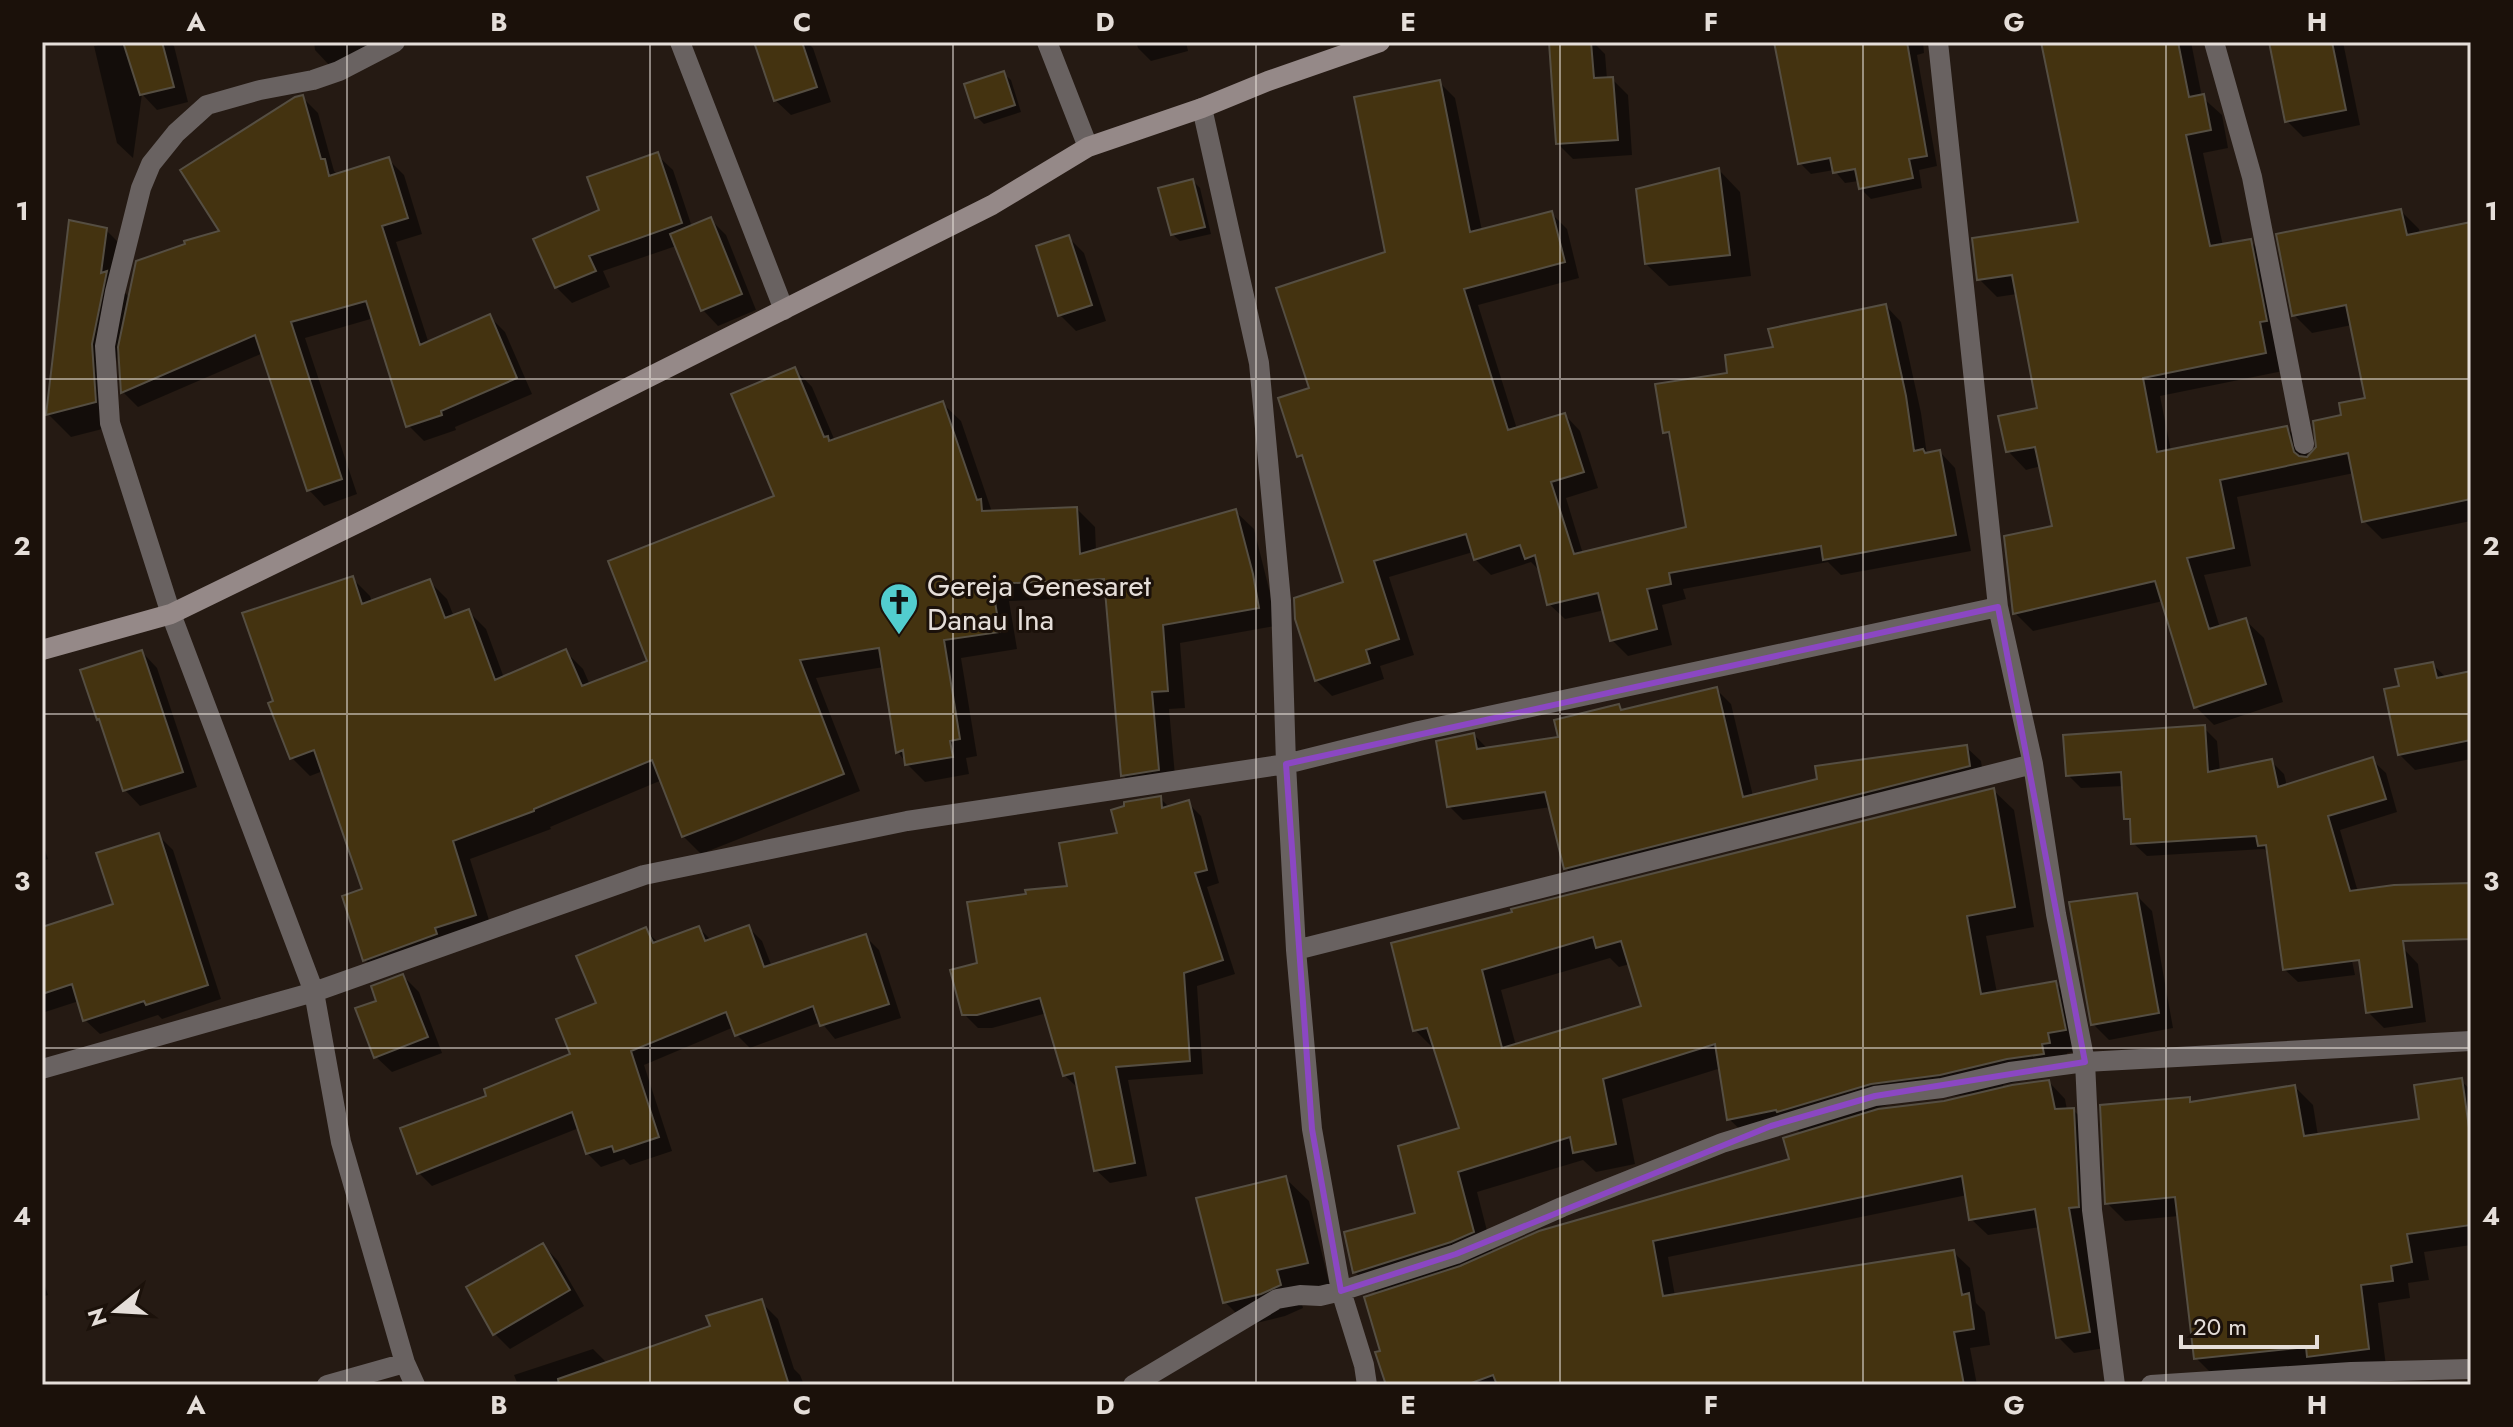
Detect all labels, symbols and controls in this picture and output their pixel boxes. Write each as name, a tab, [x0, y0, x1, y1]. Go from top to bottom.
text: A	[185, 3, 206, 41]
text: B	[490, 3, 508, 41]
text: C	[793, 3, 811, 41]
text: D	[1095, 3, 1115, 41]
text: E	[1400, 3, 1416, 41]
text: F	[1704, 3, 1718, 41]
text: G	[2003, 3, 2025, 41]
text: H	[2307, 3, 2327, 41]
text: 1	[15, 192, 29, 230]
text: 1	[2484, 192, 2498, 230]
text: 2	[13, 527, 31, 565]
text: 2	[2482, 527, 2500, 565]
place label: Gereja Genesaret Danau Ina	[927, 564, 1152, 641]
church icon: Gereja Genesaret Danau Ina	[878, 581, 920, 636]
text: 3	[14, 862, 30, 900]
text: 3	[2483, 862, 2499, 900]
text: 4	[13, 1197, 31, 1235]
text: 4	[2482, 1197, 2500, 1235]
north arrow	[76, 1271, 156, 1351]
scale bar	[2181, 1299, 2317, 1349]
text: N	[79, 1304, 115, 1330]
text: 20 m	[2193, 1309, 2247, 1344]
text: A	[185, 1386, 206, 1424]
text: B	[490, 1386, 508, 1424]
text: C	[793, 1386, 811, 1424]
text: D	[1095, 1386, 1115, 1424]
text: E	[1400, 1386, 1416, 1424]
text: F	[1704, 1386, 1718, 1424]
text: G	[2003, 1386, 2025, 1424]
text: H	[2307, 1386, 2327, 1424]

